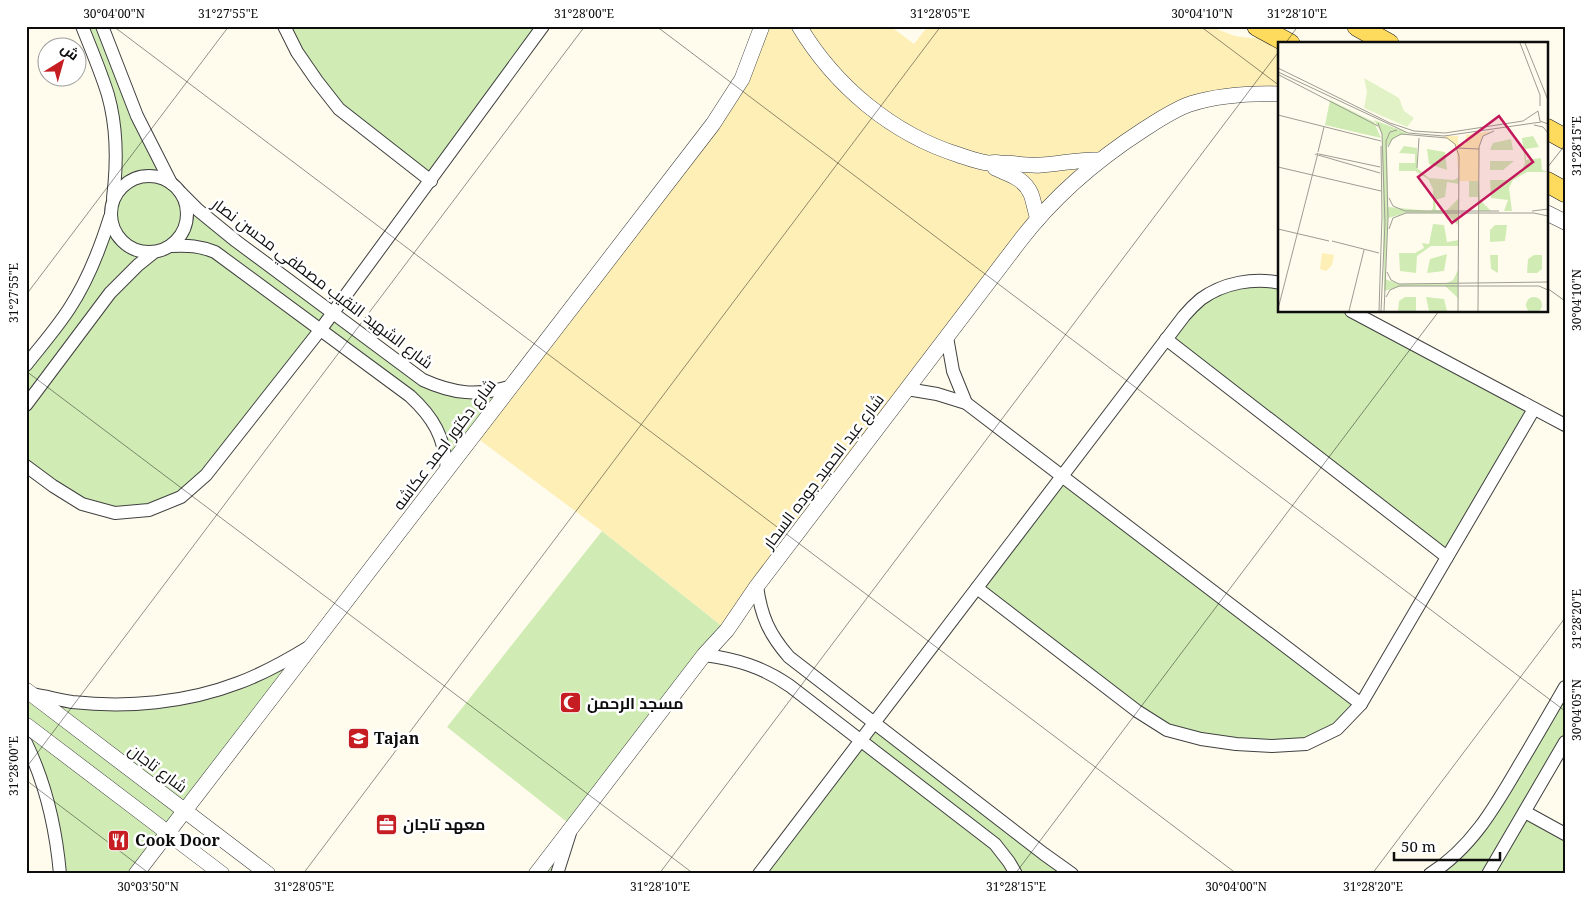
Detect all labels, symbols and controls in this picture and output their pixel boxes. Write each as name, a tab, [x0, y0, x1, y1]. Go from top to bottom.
text: 30°04'00"N	[83, 5, 145, 22]
text: 31°27'55"E	[198, 5, 258, 22]
text: 31°28'00"E	[554, 5, 614, 22]
text: 31°28'05"E	[910, 5, 970, 22]
text: 30°04'10"N	[1171, 5, 1233, 22]
text: 31°28'10"E	[1267, 5, 1327, 22]
north arrow	[38, 38, 88, 88]
text: ش	[57, 38, 83, 64]
inset map	[1278, 42, 1548, 312]
text: 31°28'15"E	[1568, 116, 1585, 176]
street label: شارع الشهيد النقيب مصطفي محسن نصار	[205, 192, 438, 376]
text: 31°27'55"E	[5, 263, 22, 323]
text: 30°04'10"N	[1568, 269, 1585, 331]
street label: شارع دكتور احمد عكاشه	[387, 374, 501, 515]
street label: شارع عبد الحميد جوده السحار	[757, 389, 889, 555]
text: 31°28'20"E	[1568, 589, 1585, 649]
text: 30°04'05"N	[1568, 679, 1585, 741]
mosque icon: مسجد الرحمن	[559, 691, 583, 715]
place label: مسجد الرحمن	[587, 692, 684, 714]
school or university icon: Tajan	[346, 726, 370, 750]
place label: Tajan	[374, 727, 420, 749]
text: 31°28'00"E	[5, 736, 22, 796]
street label: شارع تاجان	[123, 739, 192, 798]
office icon: معهد تاجان	[375, 812, 399, 836]
place label: معهد تاجان	[403, 813, 485, 835]
restaurant icon: Cook Door	[107, 828, 131, 852]
place label: Cook Door	[135, 829, 221, 851]
scale bar	[1394, 830, 1500, 862]
text: 50 m	[1401, 836, 1436, 856]
text: 30°03'50"N	[117, 878, 179, 895]
text: 31°28'05"E	[274, 878, 334, 895]
text: 31°28'10"E	[630, 878, 690, 895]
text: 31°28'15"E	[986, 878, 1046, 895]
text: 30°04'00"N	[1205, 878, 1267, 895]
text: 31°28'20"E	[1343, 878, 1403, 895]

